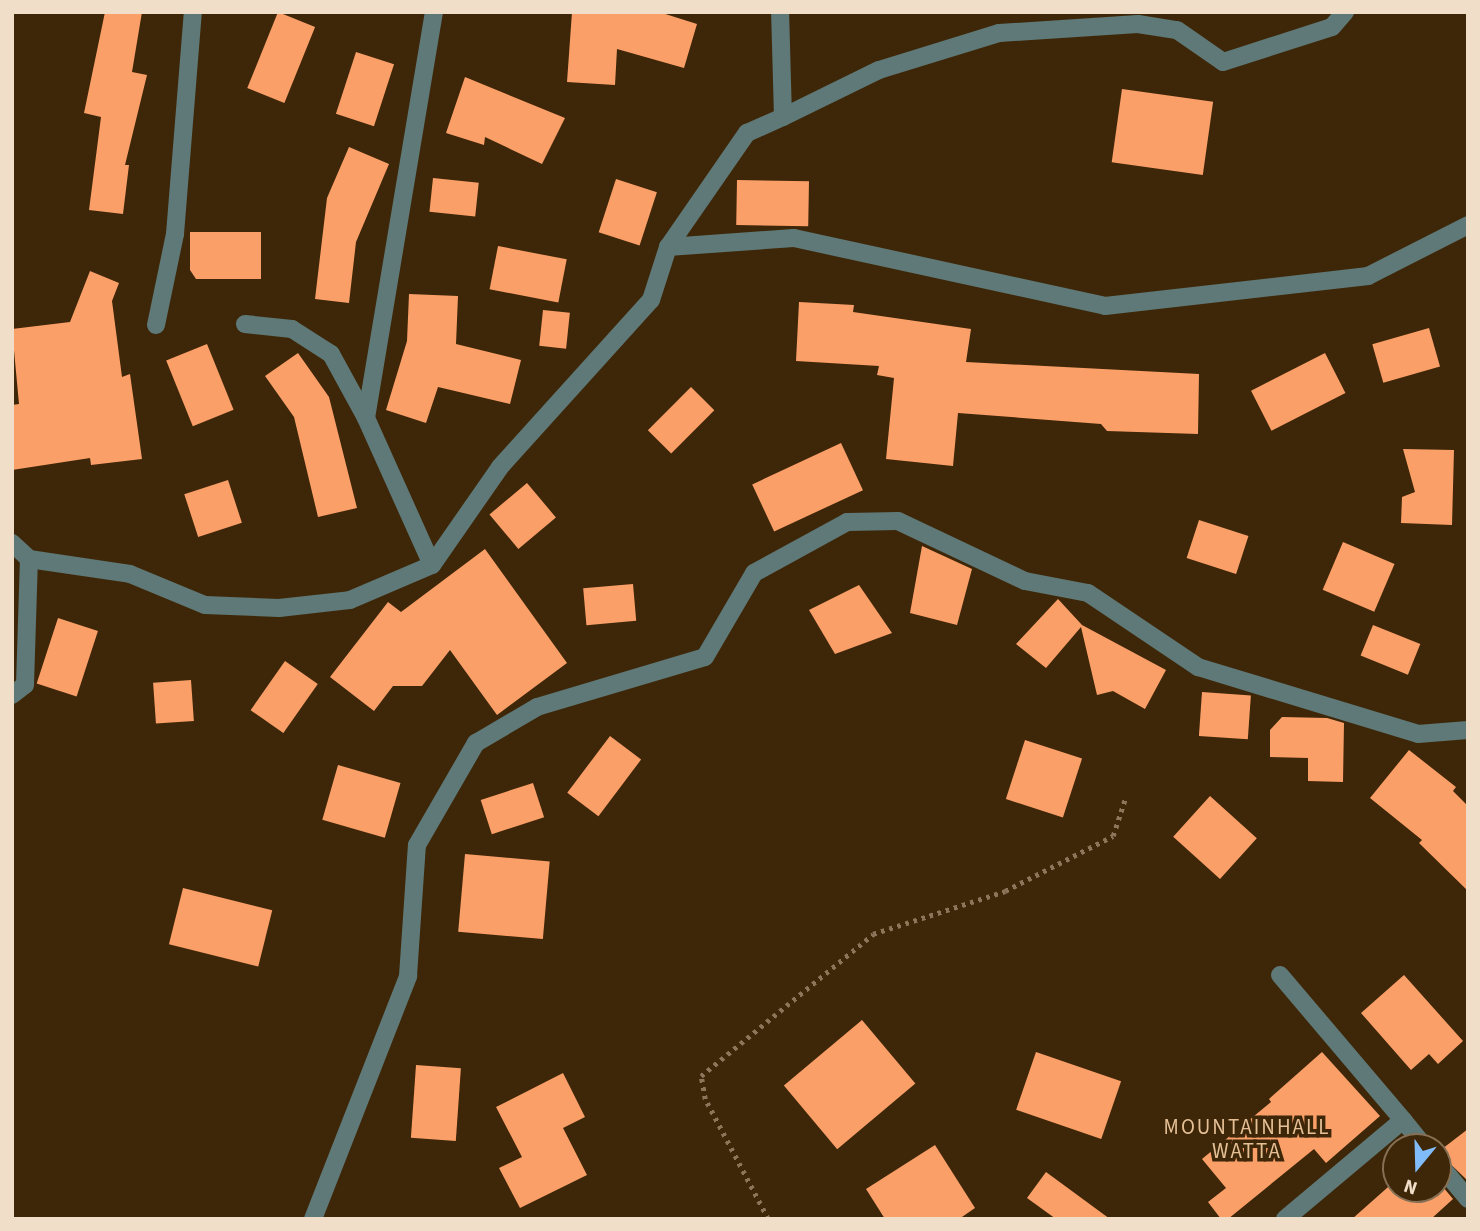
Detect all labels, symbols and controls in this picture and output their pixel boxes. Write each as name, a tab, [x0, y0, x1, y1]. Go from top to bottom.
district label: MOUNTAINHALL WATTA	[1165, 1114, 1329, 1164]
north arrow	[1382, 1133, 1452, 1203]
text: N	[1400, 1172, 1421, 1201]

